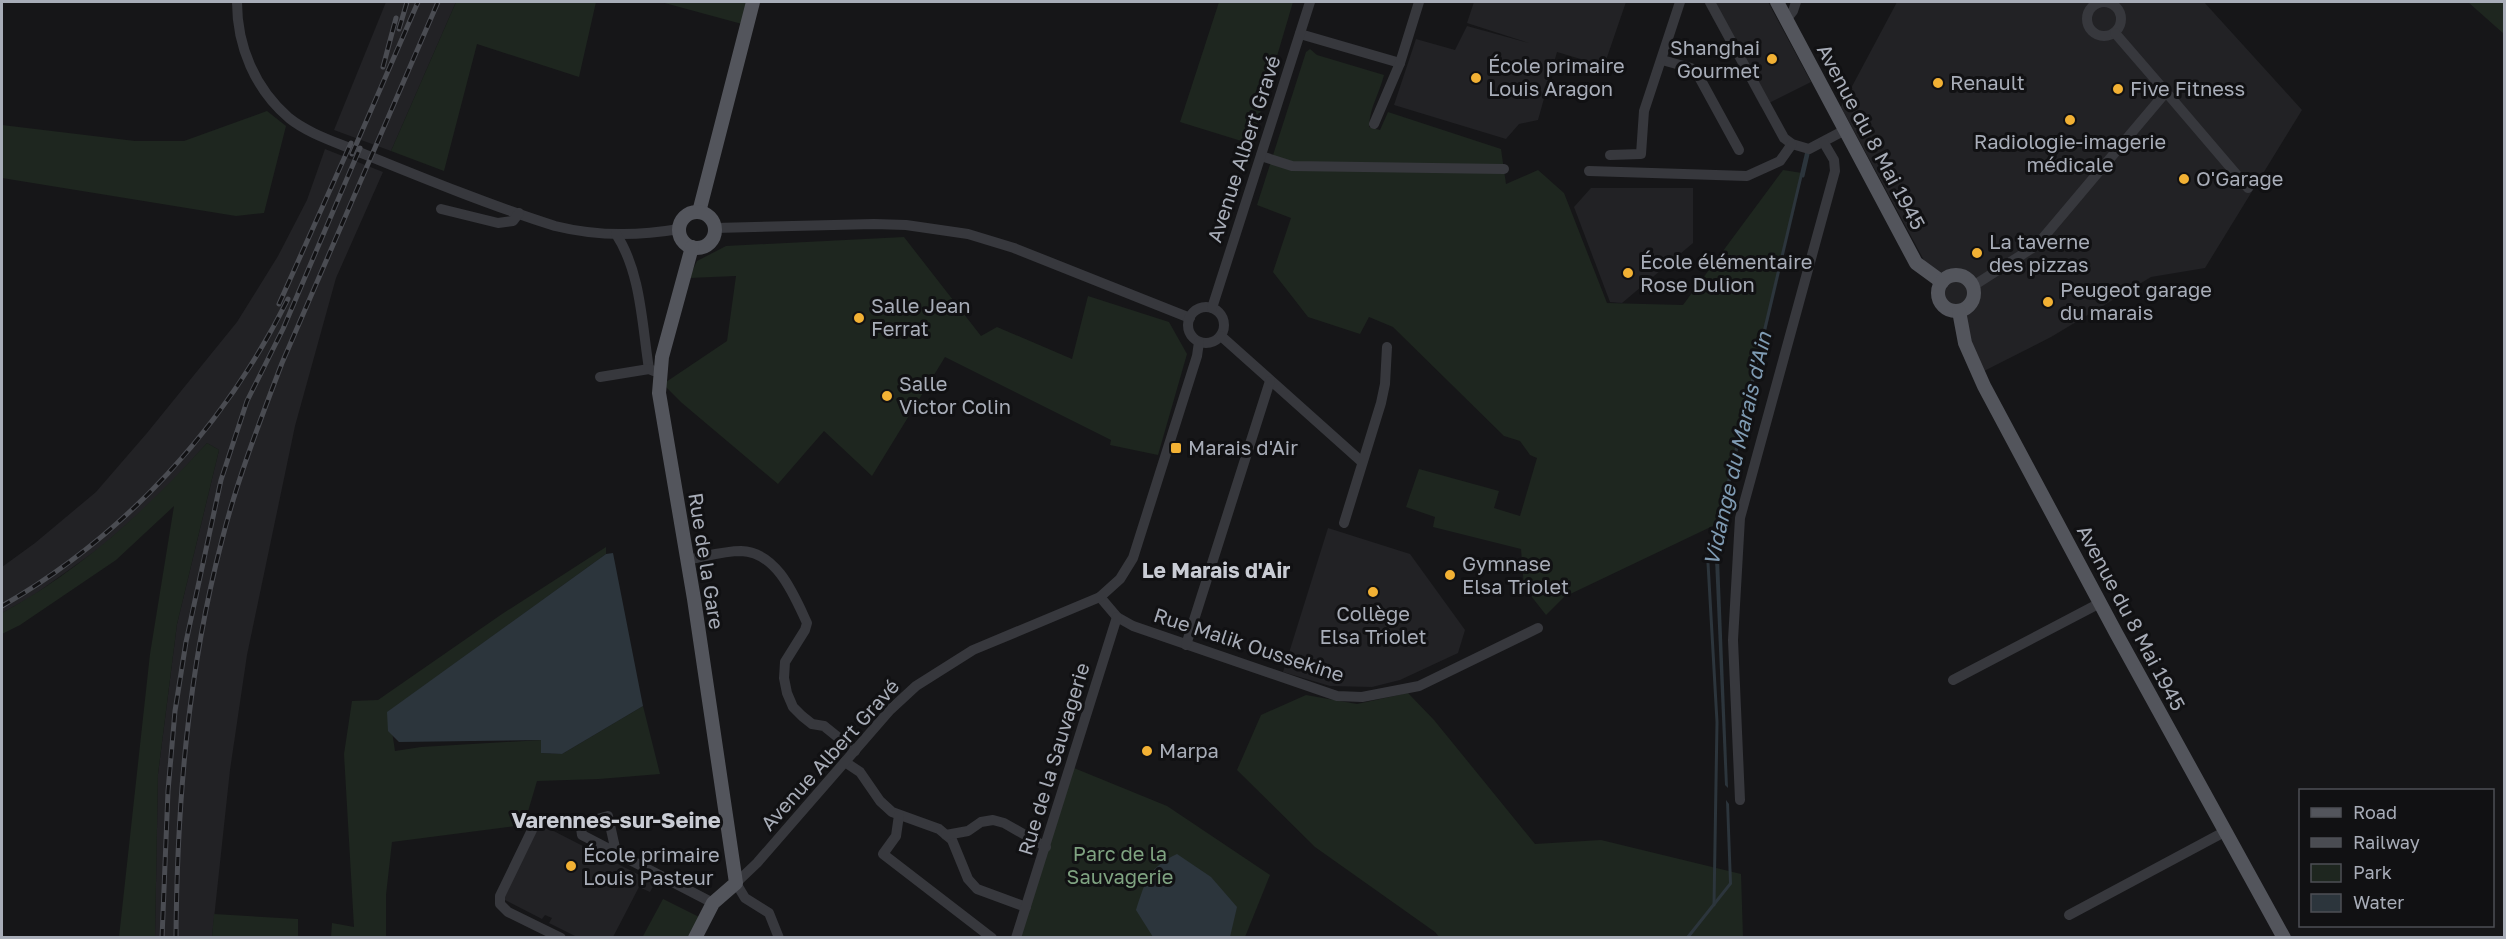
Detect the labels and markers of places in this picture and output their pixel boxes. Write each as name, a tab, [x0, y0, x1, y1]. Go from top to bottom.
place label: Shanghai Gourmet	[1670, 35, 1760, 82]
marker: Shanghai Gourmet	[1765, 52, 1779, 66]
place label: École primaire Louis Aragon	[1488, 53, 1625, 100]
place label: Renault	[1950, 70, 2025, 94]
marker: École primaire Louis Aragon	[1469, 71, 1483, 85]
marker: Renault	[1931, 76, 1945, 90]
place label: Five Fitness	[2130, 76, 2245, 100]
marker: Five Fitness	[2111, 82, 2125, 96]
marker: Radiologie-imagerie médicale	[2063, 113, 2077, 127]
place label: Radiologie-imagerie médicale	[1974, 129, 2166, 176]
place label: O'Garage	[2196, 166, 2283, 190]
marker: O'Garage	[2177, 172, 2191, 186]
place label: La taverne des pizzas	[1989, 229, 2090, 276]
marker: La taverne des pizzas	[1970, 246, 1984, 260]
place label: École élémentaire Rose Dulion	[1640, 249, 1812, 296]
marker: École élémentaire Rose Dulion	[1621, 266, 1635, 280]
place label: Peugeot garage du marais	[2060, 277, 2212, 324]
place label: Salle Jean Ferrat	[871, 293, 971, 340]
marker: Peugeot garage du marais	[2041, 295, 2055, 309]
marker: Salle Jean Ferrat	[852, 311, 866, 325]
place label: Salle Victor Colin	[899, 371, 1011, 418]
marker: Salle Victor Colin	[880, 389, 894, 403]
place label: Marais d'Air	[1188, 435, 1298, 459]
marker: Marais d'Air	[1169, 441, 1183, 455]
place label: Gymnase Elsa Triolet	[1462, 551, 1569, 598]
marker: Gymnase Elsa Triolet	[1443, 568, 1457, 582]
marker: Collège Elsa Triolet	[1366, 585, 1380, 599]
place label: Collège Elsa Triolet	[1319, 601, 1427, 648]
place label: Marpa	[1159, 738, 1219, 762]
marker: Marpa	[1140, 744, 1154, 758]
place label: École primaire Louis Pasteur	[583, 842, 720, 889]
marker: École primaire Louis Pasteur	[564, 859, 578, 873]

